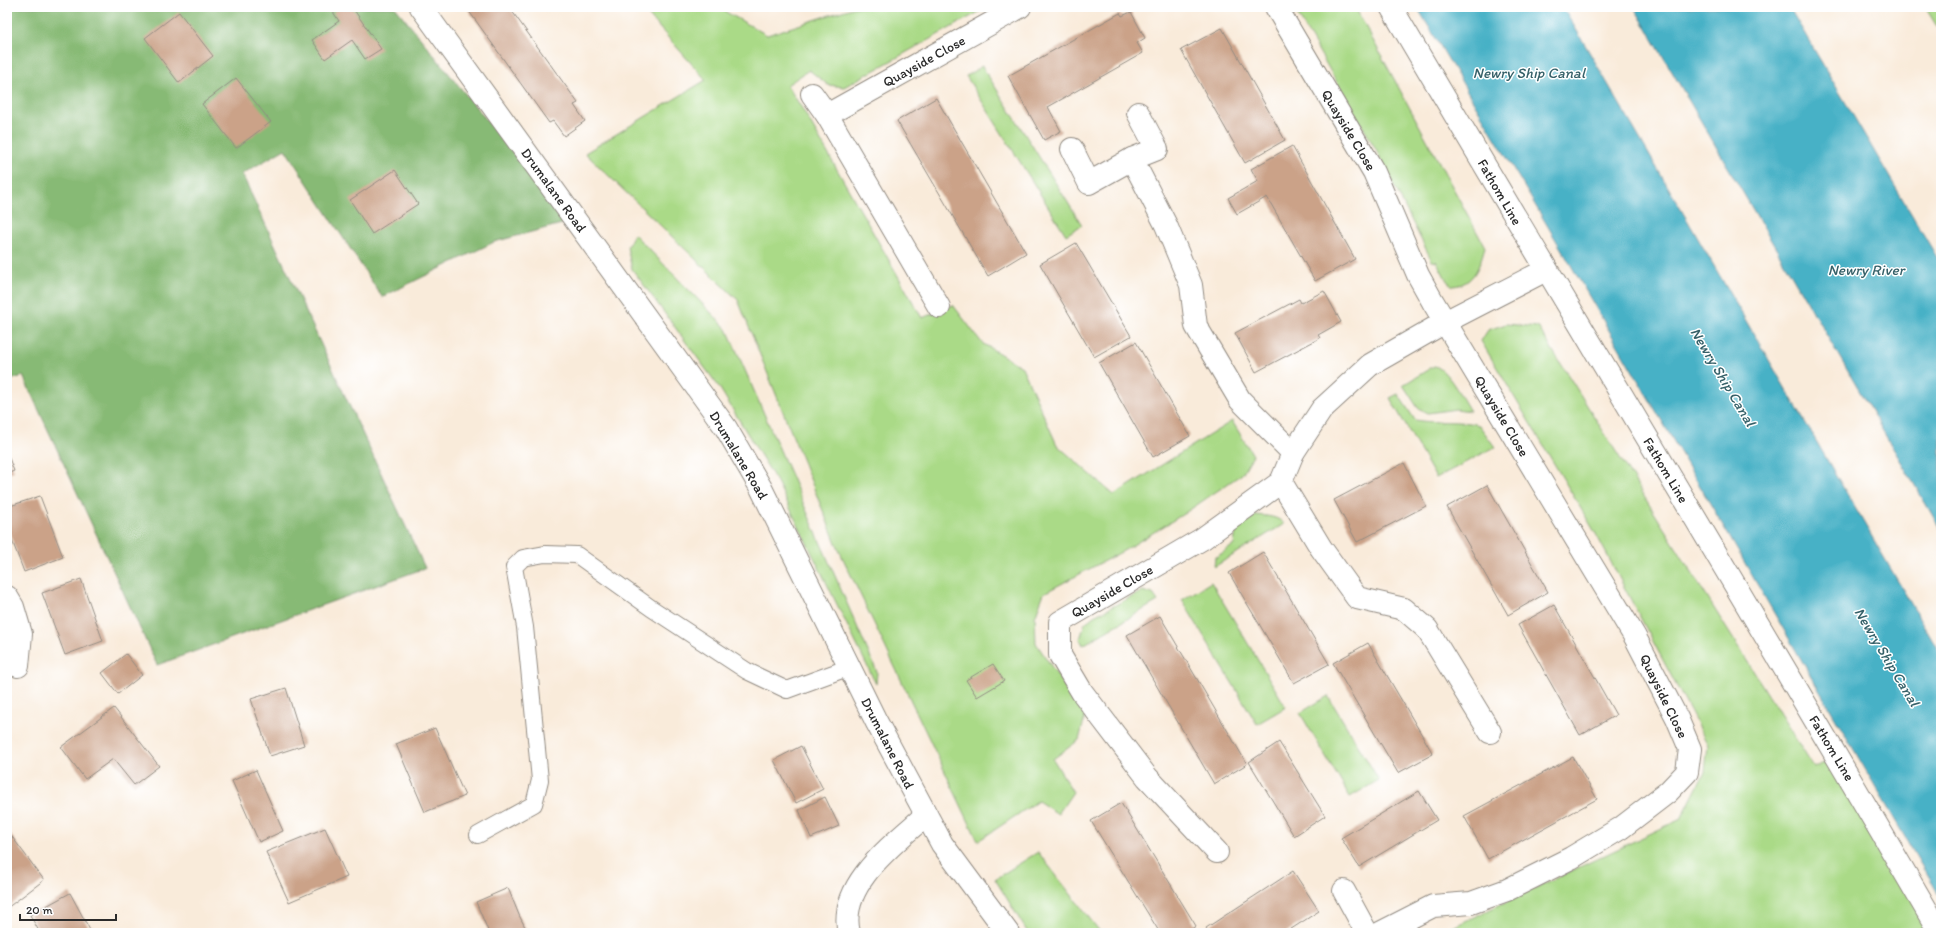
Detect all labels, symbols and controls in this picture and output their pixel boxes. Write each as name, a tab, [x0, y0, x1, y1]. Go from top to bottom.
street label: Quayside Close	[880, 32, 969, 91]
water label: Newry Ship Canal	[1473, 64, 1587, 82]
street label: Quayside Close	[1318, 87, 1380, 174]
street label: Drumalane Road	[517, 145, 590, 236]
street label: Fathom Line	[1474, 156, 1525, 229]
water label: Newry River	[1828, 261, 1907, 279]
water label: Newry Ship Canal	[1686, 324, 1761, 431]
street label: Quayside Close	[1471, 373, 1533, 460]
street label: Drumalane Road	[706, 408, 772, 503]
street label: Fathom Line	[1639, 434, 1692, 506]
street label: Quayside Close	[1068, 561, 1156, 622]
water label: Newry Ship Canal	[1850, 604, 1925, 711]
street label: Quayside Close	[1636, 651, 1691, 741]
street label: Drumalane Road	[857, 695, 918, 792]
street label: Fathom Line	[1805, 712, 1858, 784]
scale bar	[20, 896, 116, 922]
text: 20 m	[26, 903, 53, 917]

